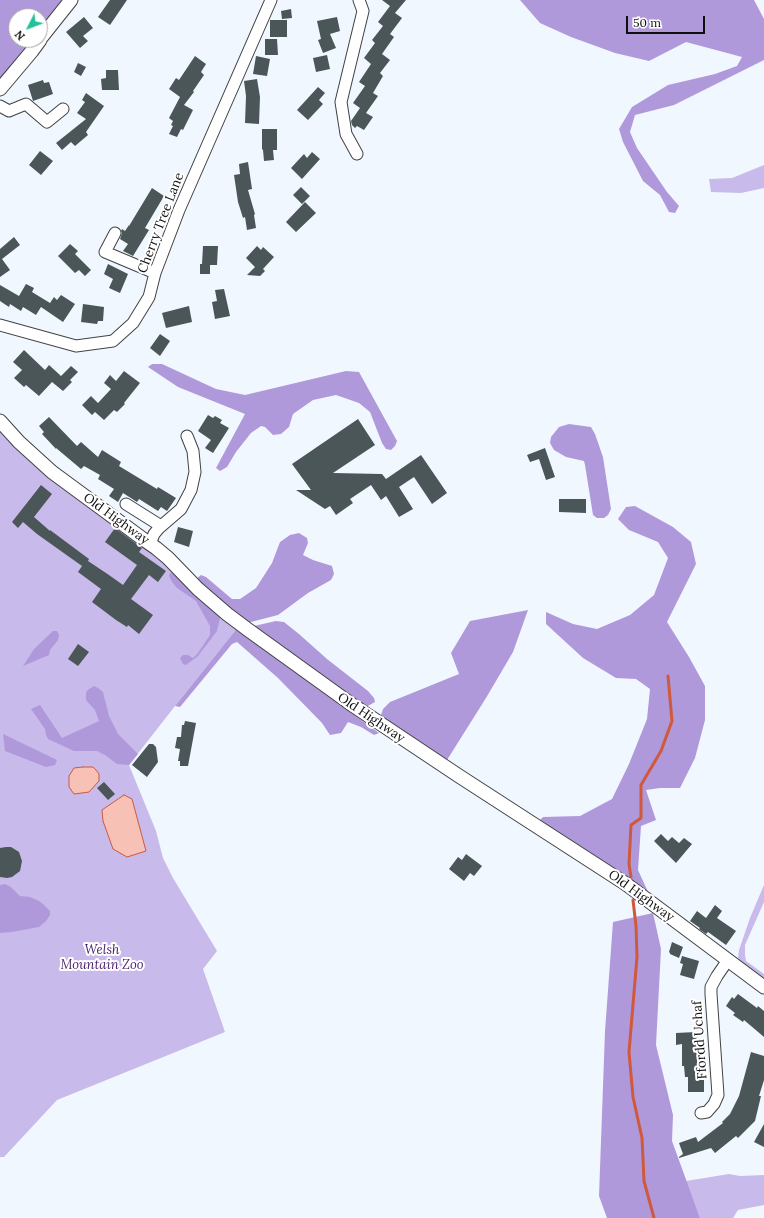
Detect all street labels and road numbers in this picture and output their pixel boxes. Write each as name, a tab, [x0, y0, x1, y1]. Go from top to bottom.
street label: Cherry Tree Lane	[135, 171, 187, 275]
street label: Old Highway	[80, 490, 152, 548]
street label: Old Highway	[334, 690, 408, 746]
street label: Old Highway	[605, 867, 677, 925]
street label: Ffordd Uchaf	[689, 1000, 711, 1080]

